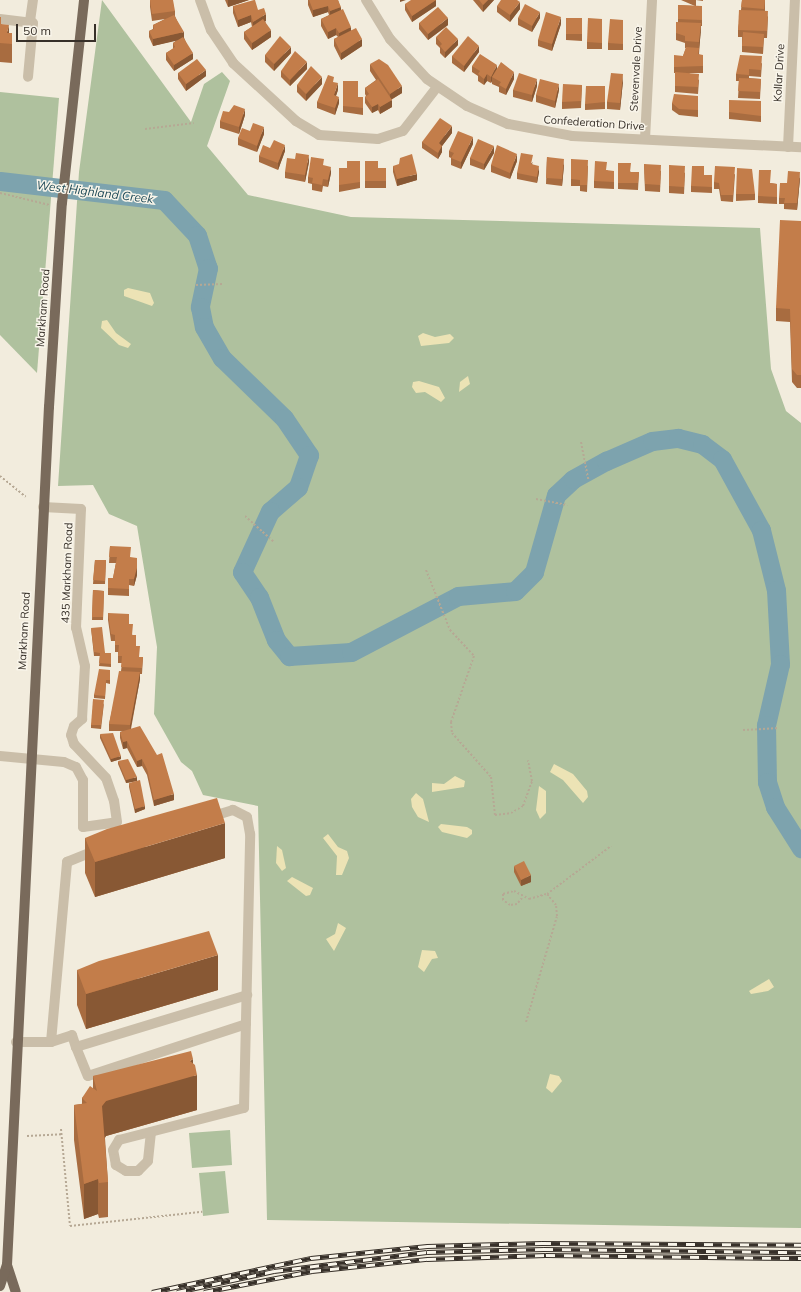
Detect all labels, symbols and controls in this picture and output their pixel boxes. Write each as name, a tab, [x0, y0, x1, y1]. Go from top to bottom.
scale bar	[18, 16, 98, 42]
text: 50 m	[23, 23, 51, 38]
street label: Stevenvale Drive	[627, 26, 645, 112]
street label: Kollar Drive	[771, 43, 787, 103]
street label: Confederation Drive	[543, 113, 645, 133]
water label: West Highland Creek	[36, 178, 154, 206]
street label: Markham Road	[34, 269, 52, 347]
street label: 435 Markham Road	[59, 522, 75, 624]
street label: Markham Road	[15, 592, 33, 670]

